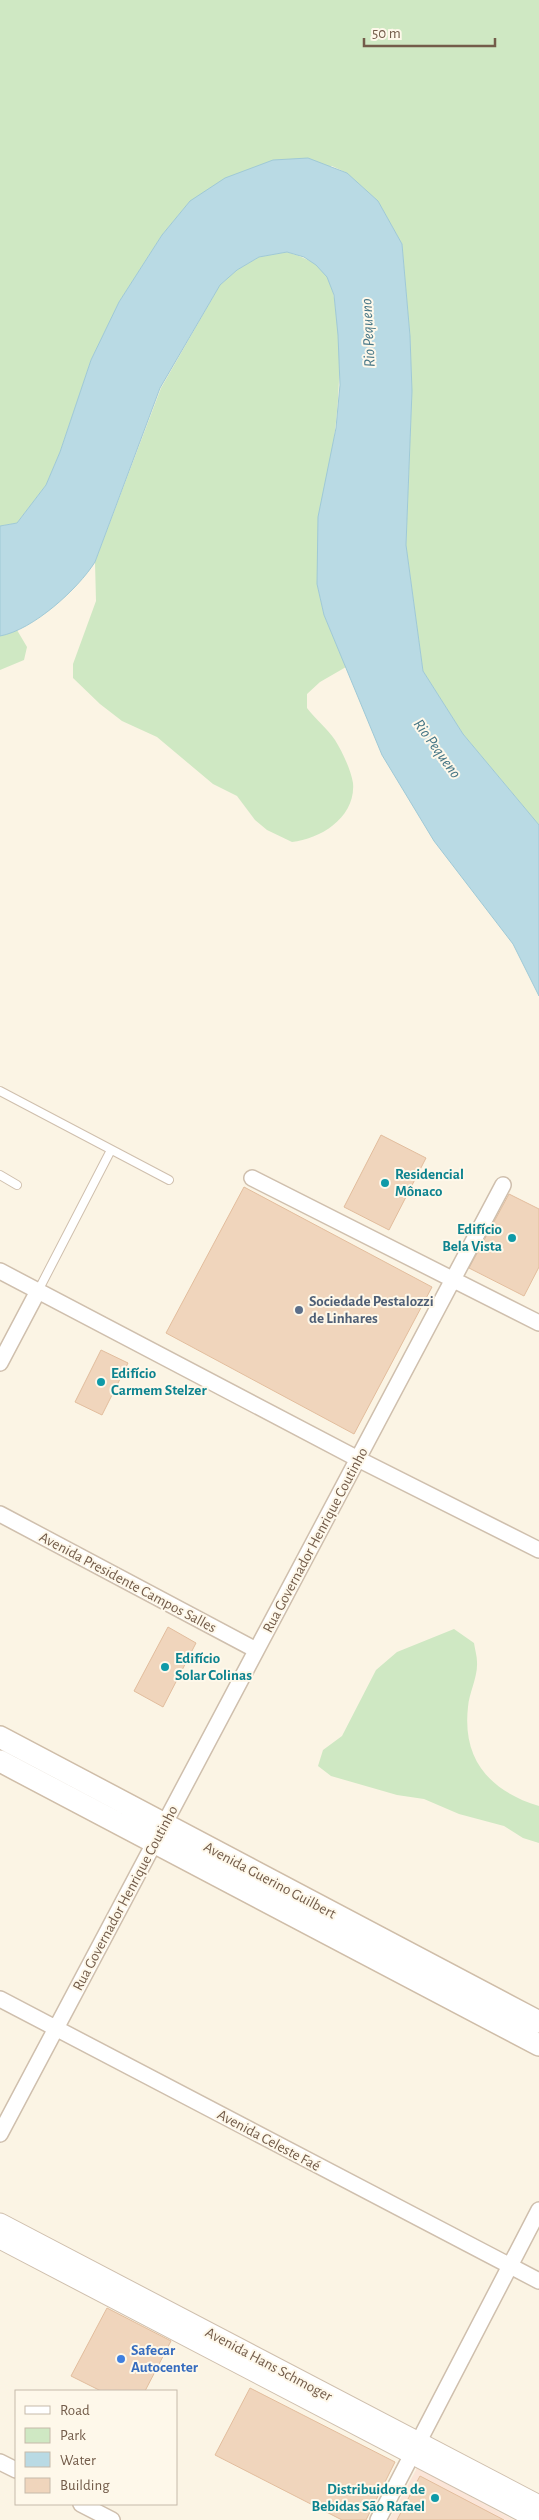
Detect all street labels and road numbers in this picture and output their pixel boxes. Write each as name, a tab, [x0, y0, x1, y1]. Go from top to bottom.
street label: Rua Governador Henrique Coutinho	[260, 1445, 371, 1635]
street label: Avenida Presidente Campos Salles	[37, 1529, 219, 1636]
street label: Rua Governador Henrique Coutinho	[70, 1803, 181, 1993]
street label: Avenida Guerino Guilbert	[201, 1839, 338, 1922]
street label: Avenida Celeste Faé	[215, 2107, 323, 2174]
street label: Avenida Hans Schmoger	[203, 2325, 335, 2404]

